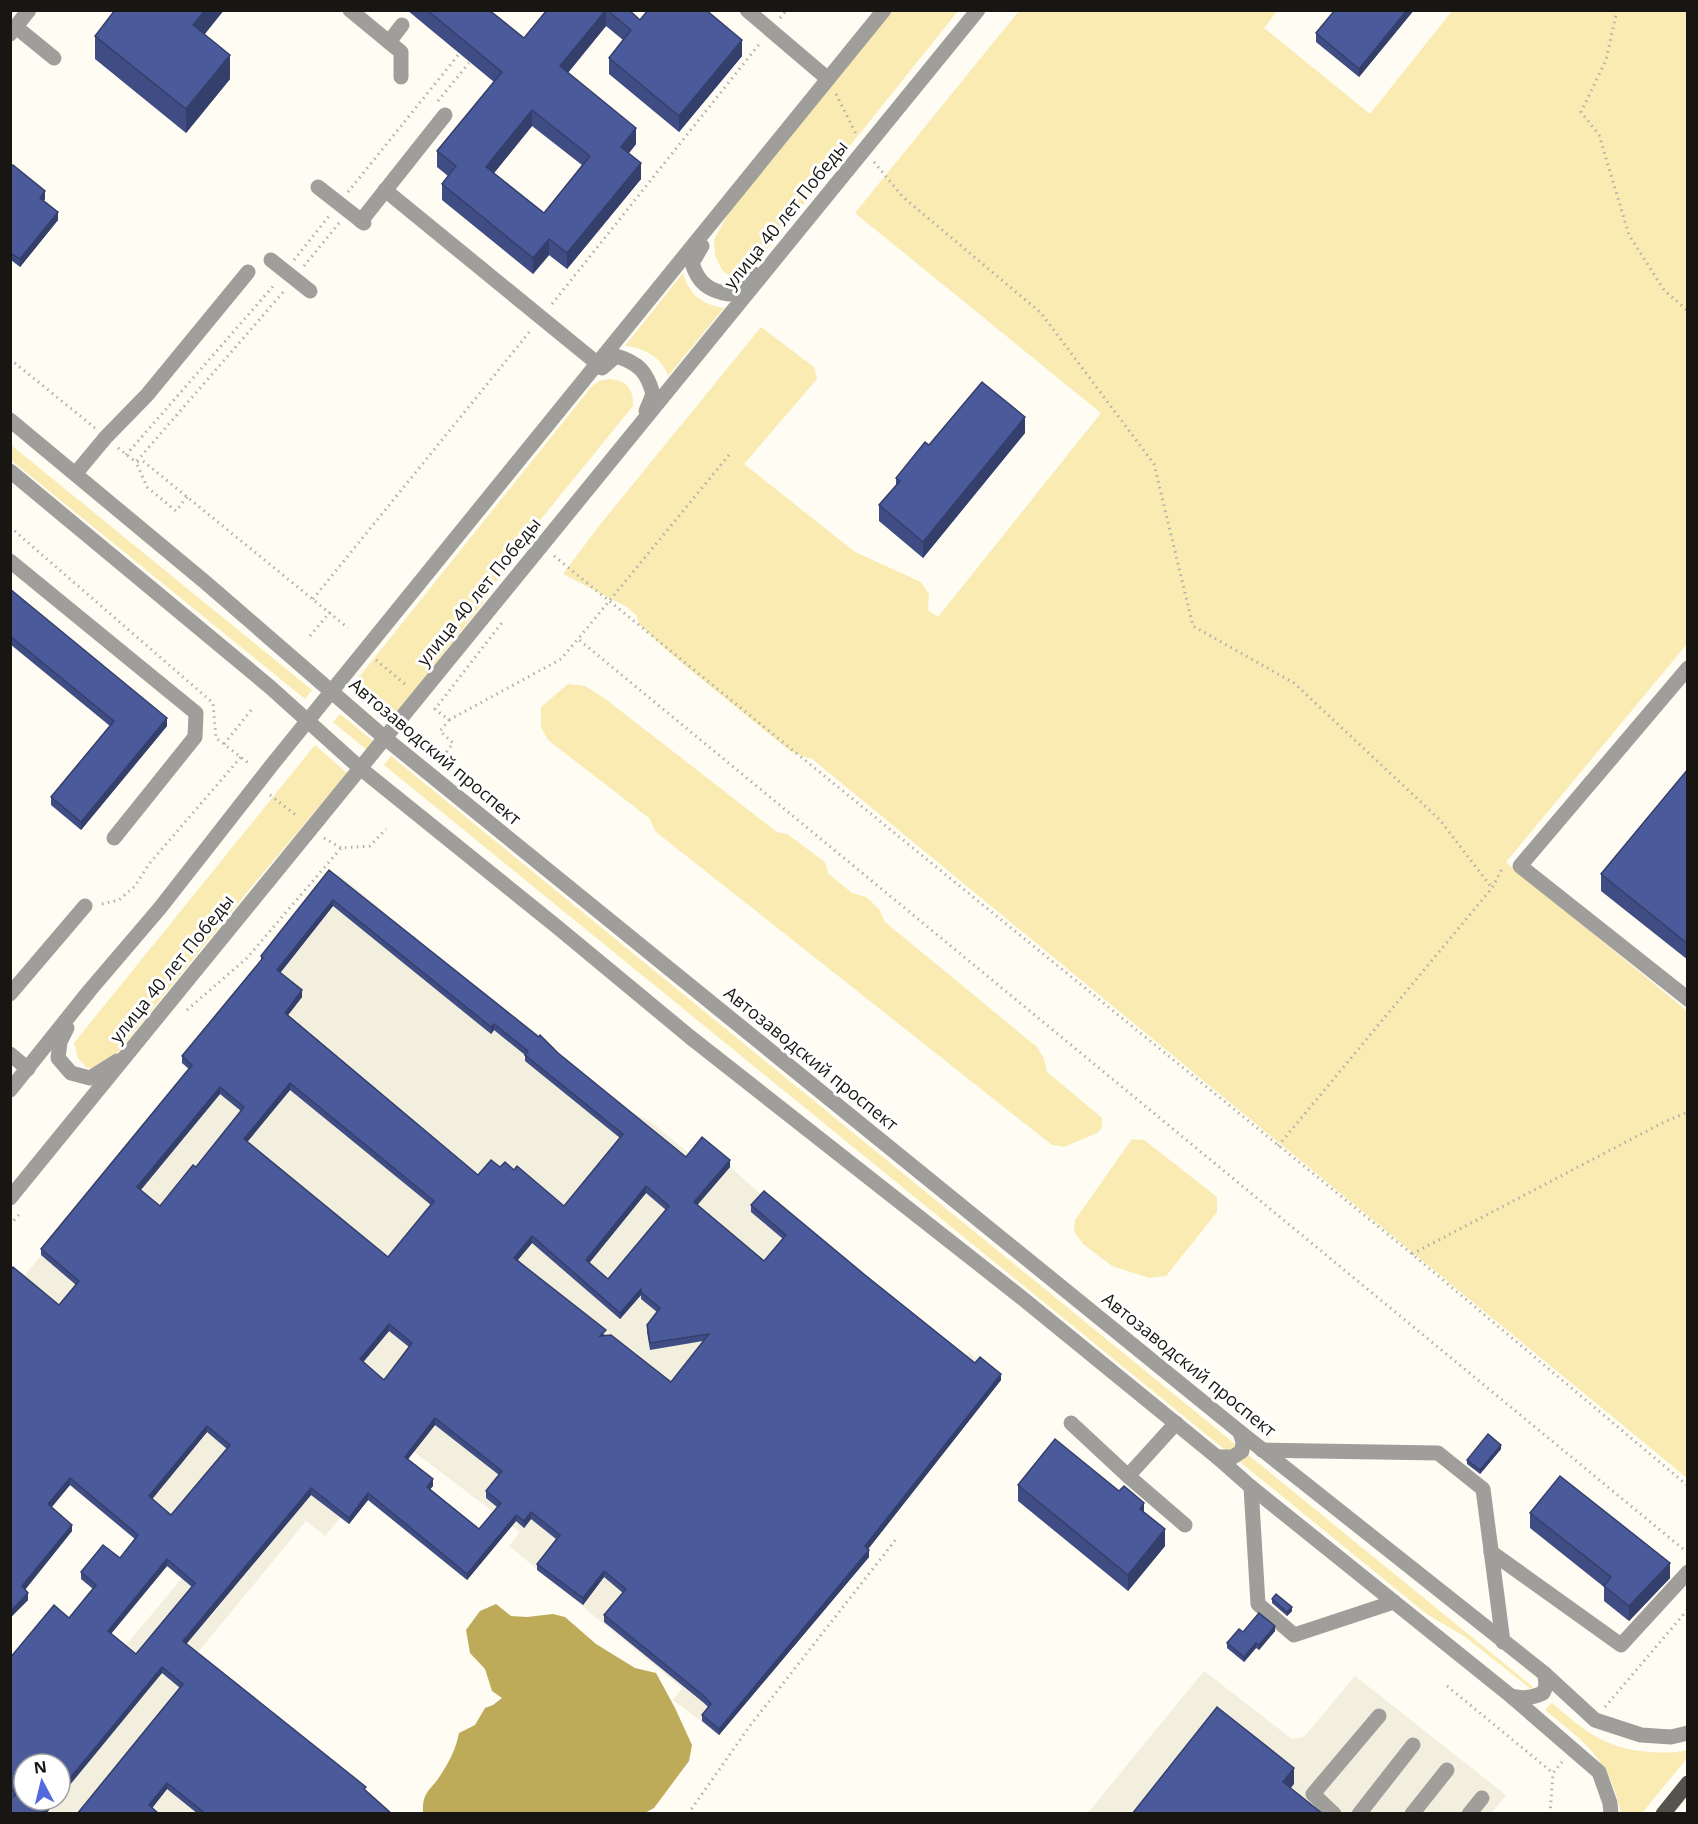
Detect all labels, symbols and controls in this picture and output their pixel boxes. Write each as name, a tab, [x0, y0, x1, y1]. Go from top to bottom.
street label: улица 40 лет Победы	[718, 135, 853, 294]
street label: улица 40 лет Победы	[411, 512, 546, 671]
street label: Автозаводский проспект	[345, 672, 527, 831]
street label: улица 40 лет Победы	[104, 889, 239, 1048]
street label: Автозаводский проспект	[720, 980, 904, 1136]
street label: Автозаводский проспект	[1098, 1286, 1282, 1442]
north arrow	[12, 1752, 72, 1812]
text: N	[32, 1755, 48, 1779]

